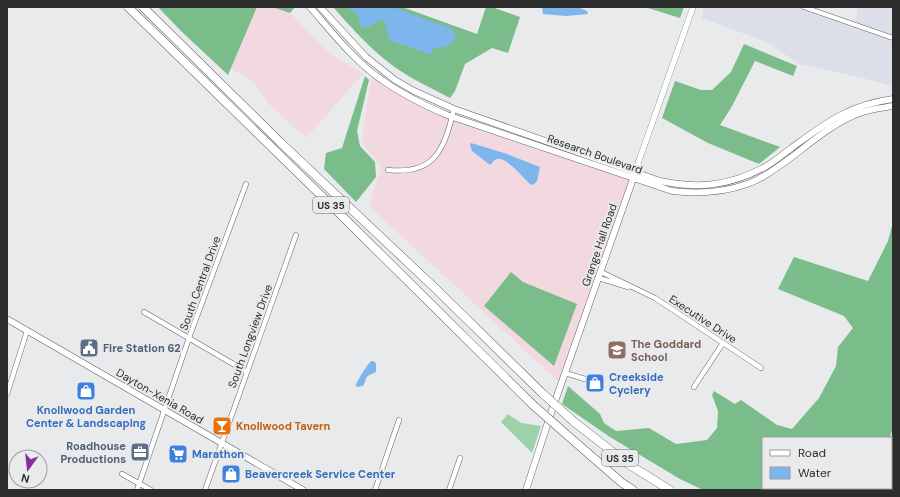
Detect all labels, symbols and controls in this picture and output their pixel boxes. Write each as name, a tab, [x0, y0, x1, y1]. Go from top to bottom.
street label: Research Boulevard	[546, 131, 645, 177]
road number: US 35	[313, 197, 349, 213]
street label: Grange Hall Road	[578, 202, 620, 288]
street label: South Central Drive	[176, 234, 224, 332]
street label: South Longview Drive	[225, 282, 275, 390]
street label: Executive Drive	[666, 292, 740, 346]
public building icon: Fire Station 62	[78, 337, 100, 359]
place label: The Goddard School	[631, 337, 701, 364]
school or university icon: The Goddard School	[606, 339, 628, 361]
place label: Fire Station 62	[103, 341, 181, 355]
street label: Dayton-Xenia Road	[114, 365, 206, 427]
place label: Creekside Cyclery	[609, 370, 664, 397]
shop icon: Creekside Cyclery	[584, 372, 606, 394]
shop icon: Knollwood Garden Center & Landscaping	[75, 380, 97, 402]
place label: Knollwood Garden Center & Landscaping	[26, 403, 147, 430]
bar icon: Knollwood Tavern	[211, 415, 233, 437]
place label: Knollwood Tavern	[236, 419, 331, 433]
legend	[762, 437, 892, 489]
place label: Roadhouse Productions	[60, 439, 126, 466]
office icon: Roadhouse Productions	[129, 441, 151, 463]
supermarket icon: Marathon	[167, 443, 189, 465]
text: Road	[798, 445, 826, 461]
place label: Marathon	[192, 447, 244, 461]
north arrow	[8, 449, 48, 489]
road number: US 35	[602, 450, 638, 466]
shop icon: Beavercreek Service Center	[220, 463, 242, 485]
text: Water	[798, 465, 832, 481]
place label: Beavercreek Service Center	[245, 467, 396, 481]
text: N	[20, 471, 31, 486]

